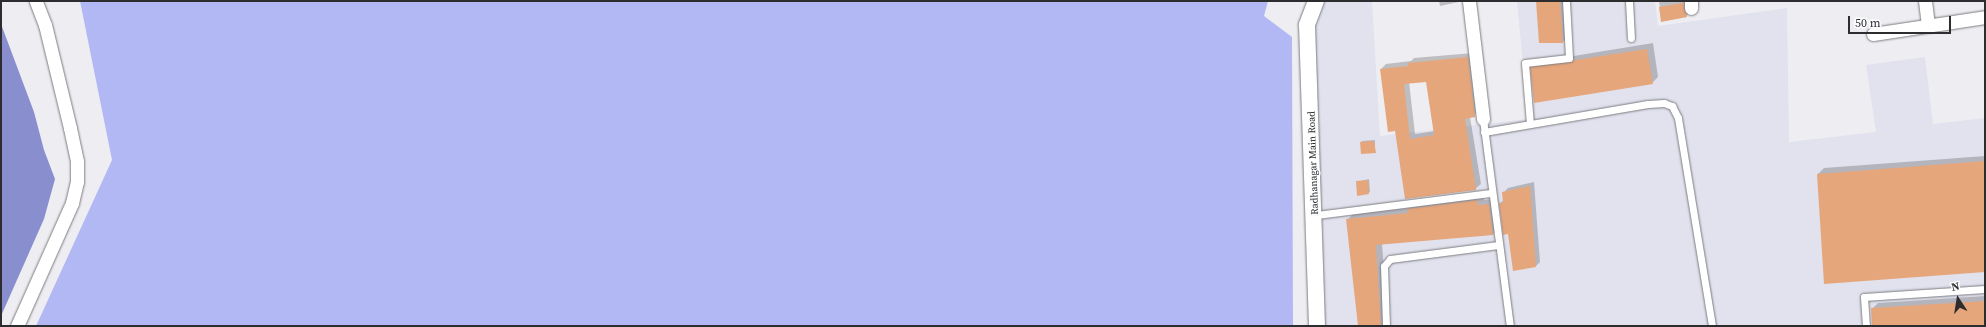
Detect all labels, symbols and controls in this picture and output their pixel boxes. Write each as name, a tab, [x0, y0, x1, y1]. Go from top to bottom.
scale bar	[1850, 8, 1953, 34]
text: 50 m	[1855, 15, 1881, 31]
street label: Radhanagar Main Road	[1305, 111, 1321, 215]
north arrow	[1938, 279, 1978, 319]
text: N	[1950, 279, 1961, 295]

